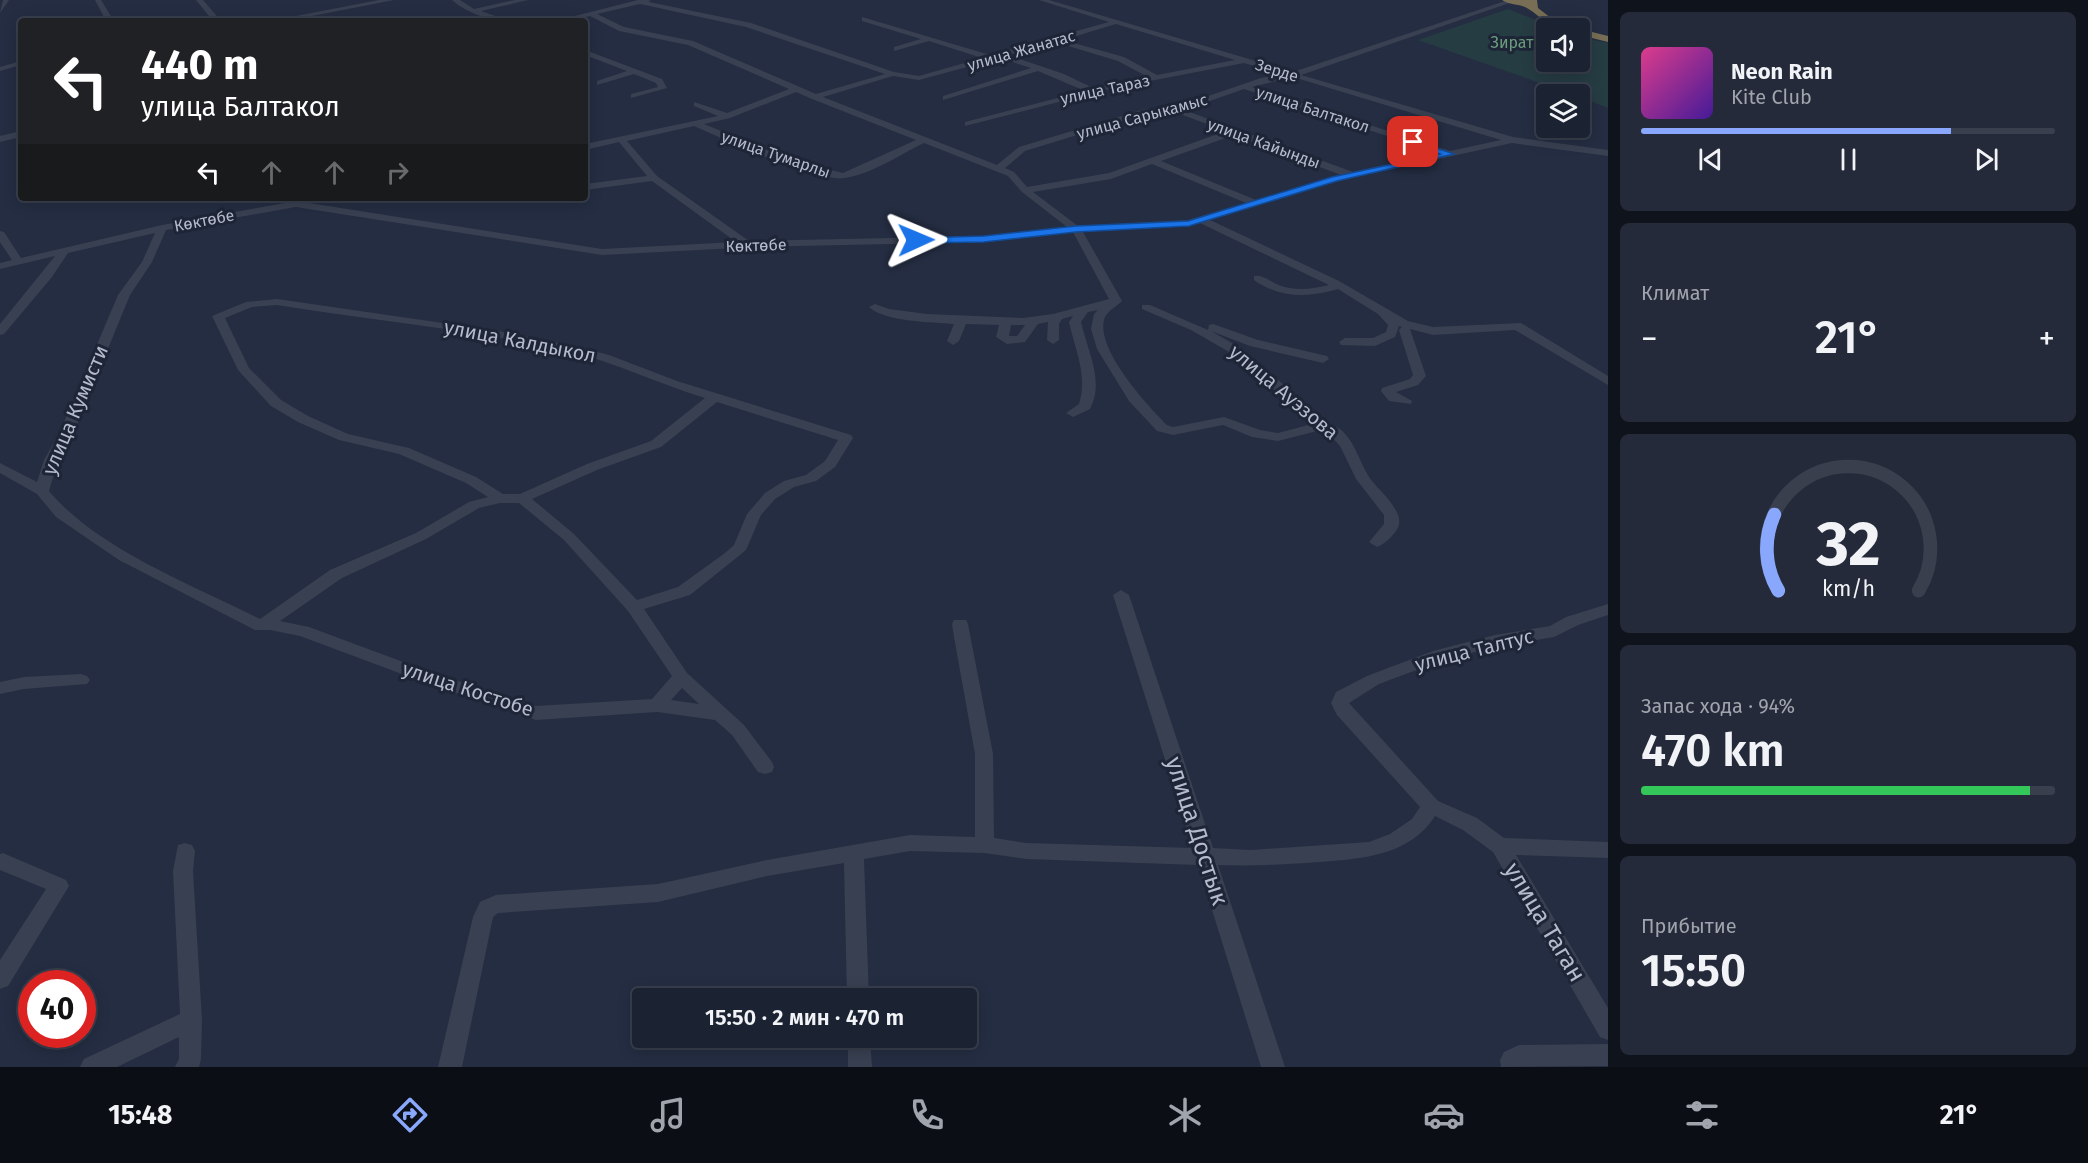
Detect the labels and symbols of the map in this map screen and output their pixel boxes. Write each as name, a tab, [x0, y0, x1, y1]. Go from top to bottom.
street label: улица Жанатас	[965, 26, 1078, 75]
park label: Зират	[1491, 33, 1534, 52]
street label: Зерде	[1253, 55, 1301, 86]
street label: улица Тараз	[1059, 71, 1152, 108]
street label: улица Балтакол	[1254, 82, 1372, 137]
street label: улица Сарыкамыс	[1075, 90, 1210, 143]
street label: улица Кайынды	[1205, 114, 1323, 173]
pin	[1387, 116, 1438, 167]
street label: улица Тумарлы	[719, 127, 833, 182]
street label: Көктөбе	[172, 205, 236, 236]
position arrow	[884, 208, 948, 272]
street label: Көктөбе	[725, 235, 787, 256]
street label: улица Калдыкол	[442, 315, 598, 367]
street label: улица Ауэзова	[1225, 339, 1343, 445]
street label: улица Кумисти	[37, 342, 113, 478]
street label: улица Талтус	[1412, 624, 1536, 676]
street label: улица Костобе	[399, 657, 537, 721]
street label: улица Достык	[1160, 753, 1234, 909]
street label: улица Таган	[1498, 857, 1592, 987]
speed limit sign: 40	[18, 970, 96, 1048]

